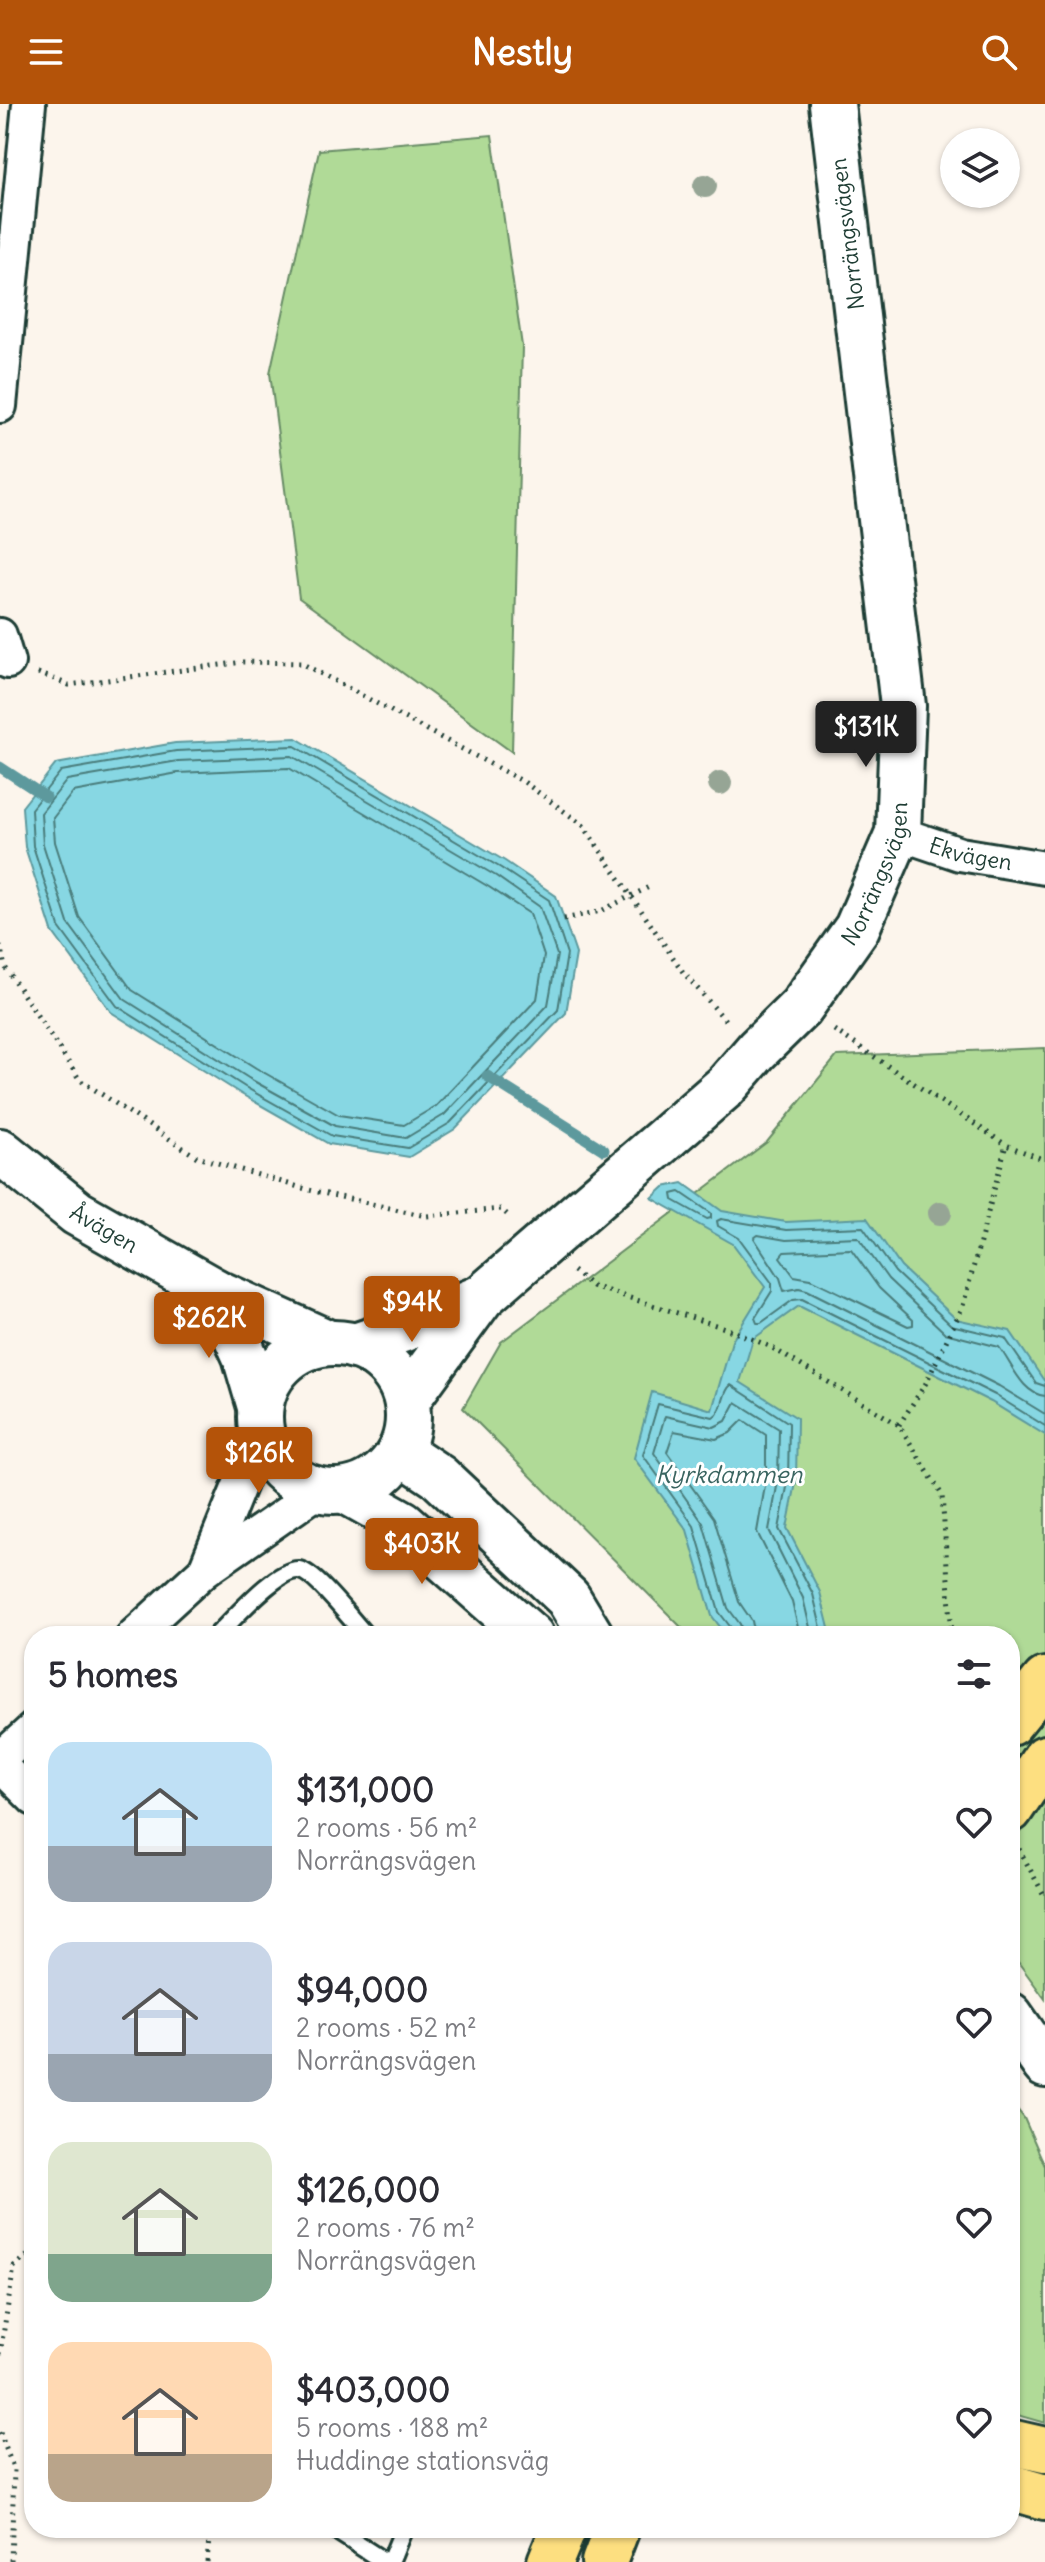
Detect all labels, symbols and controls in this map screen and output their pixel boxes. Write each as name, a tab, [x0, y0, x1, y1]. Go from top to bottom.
icon: menu	[24, 30, 68, 74]
text: Nestly	[472, 30, 573, 75]
icon: search	[977, 30, 1021, 74]
map controls	[940, 128, 1020, 208]
button: layers	[940, 128, 1020, 208]
street label: Norrängsvägen	[824, 157, 870, 311]
pin: $131K	[810, 701, 922, 769]
text: $131K	[833, 710, 899, 743]
street label: Norrängsvägen	[835, 801, 913, 951]
street label: Ekvägen	[926, 831, 1014, 876]
street label: Åvägen	[65, 1198, 143, 1259]
pin: $94K	[365, 1276, 459, 1344]
text: $94K	[382, 1285, 442, 1318]
pin: $262K	[153, 1292, 265, 1360]
text: $262K	[172, 1301, 246, 1334]
pin: $126K	[203, 1427, 315, 1495]
text: $126K	[224, 1436, 294, 1469]
water label: Kyrkdammen	[656, 1459, 804, 1489]
pin: $403K	[366, 1518, 478, 1586]
text: $403K	[383, 1527, 461, 1560]
icon: filters	[952, 1652, 996, 1696]
text: 5 homes	[48, 1653, 178, 1696]
text: $131,000	[296, 1768, 434, 1811]
icon: home	[112, 1774, 208, 1870]
icon: heart	[952, 1800, 996, 1844]
text: 2 rooms · 56 m²	[296, 1811, 477, 1844]
text: Norrängsvägen	[296, 1844, 476, 1877]
text: $94,000	[296, 1968, 428, 2011]
icon: home	[112, 1974, 208, 2070]
icon: heart	[952, 2000, 996, 2044]
text: 2 rooms · 52 m²	[296, 2011, 477, 2044]
text: Norrängsvägen	[296, 2044, 476, 2077]
text: $126,000	[296, 2168, 440, 2211]
icon: home	[112, 2174, 208, 2270]
icon: heart	[952, 2200, 996, 2244]
text: 2 rooms · 76 m²	[296, 2211, 475, 2244]
text: Norrängsvägen	[296, 2244, 476, 2277]
text: $403,000	[296, 2368, 450, 2411]
icon: home	[112, 2374, 208, 2470]
icon: heart	[952, 2400, 996, 2444]
text: 5 rooms · 188 m²	[296, 2411, 489, 2444]
text: Huddinge stationsväg	[296, 2444, 549, 2477]

